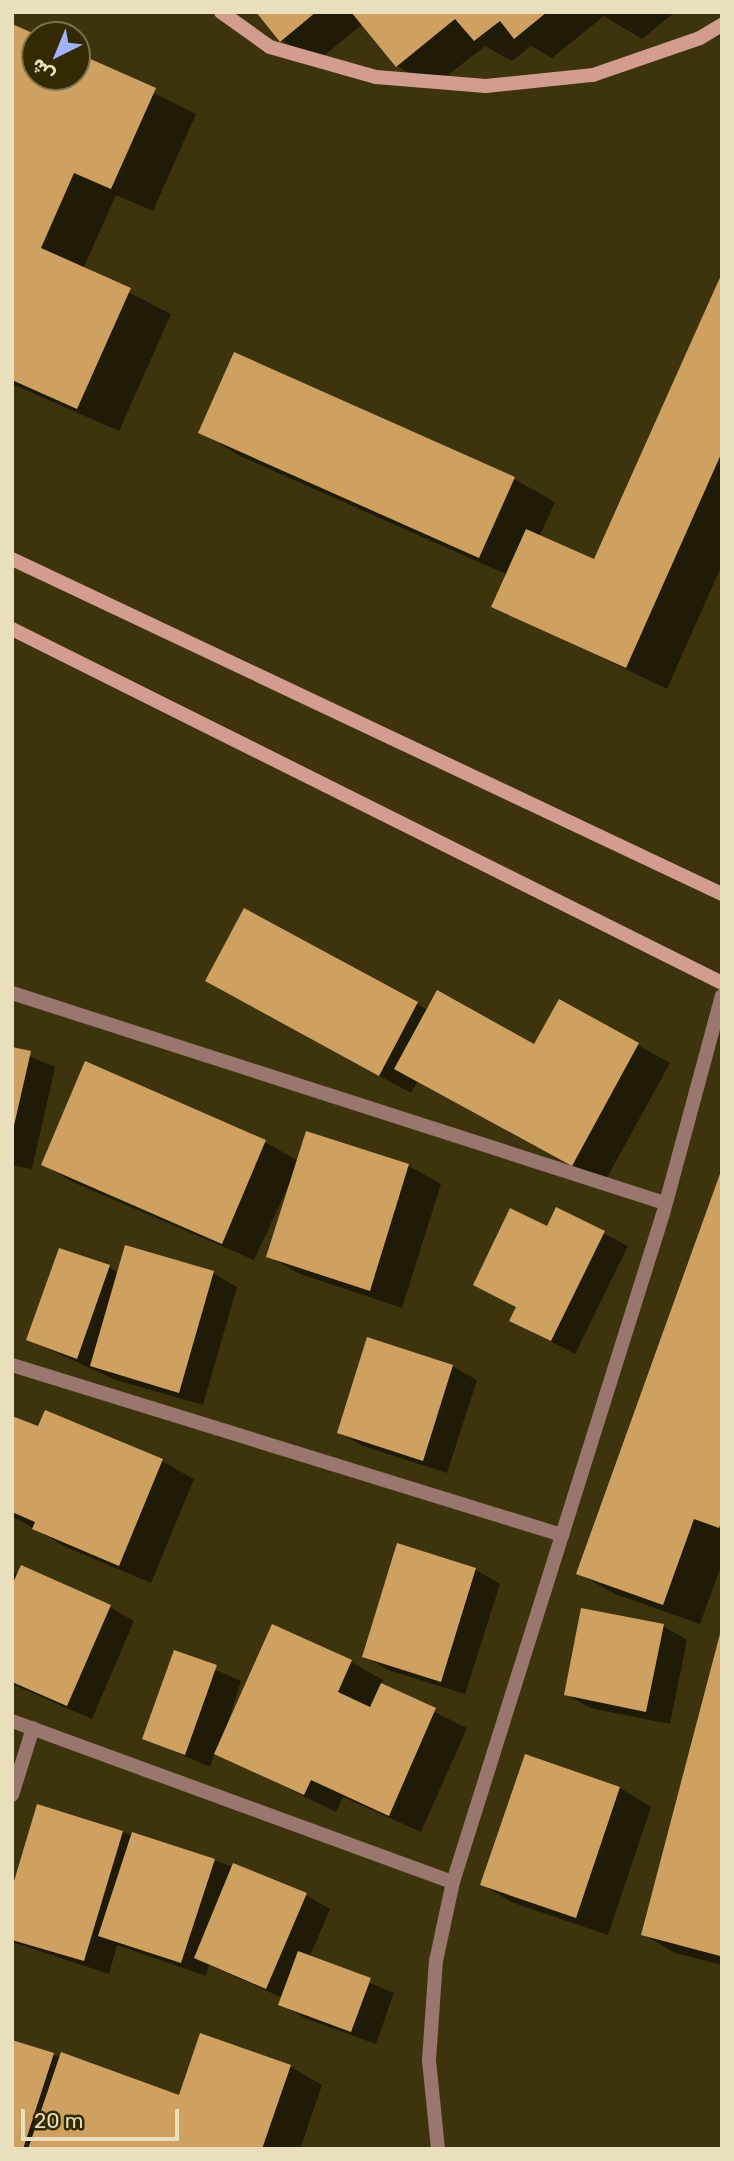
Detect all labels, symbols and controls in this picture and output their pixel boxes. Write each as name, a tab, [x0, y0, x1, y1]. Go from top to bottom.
north arrow	[21, 21, 91, 91]
text: ش	[26, 54, 59, 87]
scale bar	[24, 2094, 182, 2138]
text: 20 m	[34, 2108, 83, 2133]

